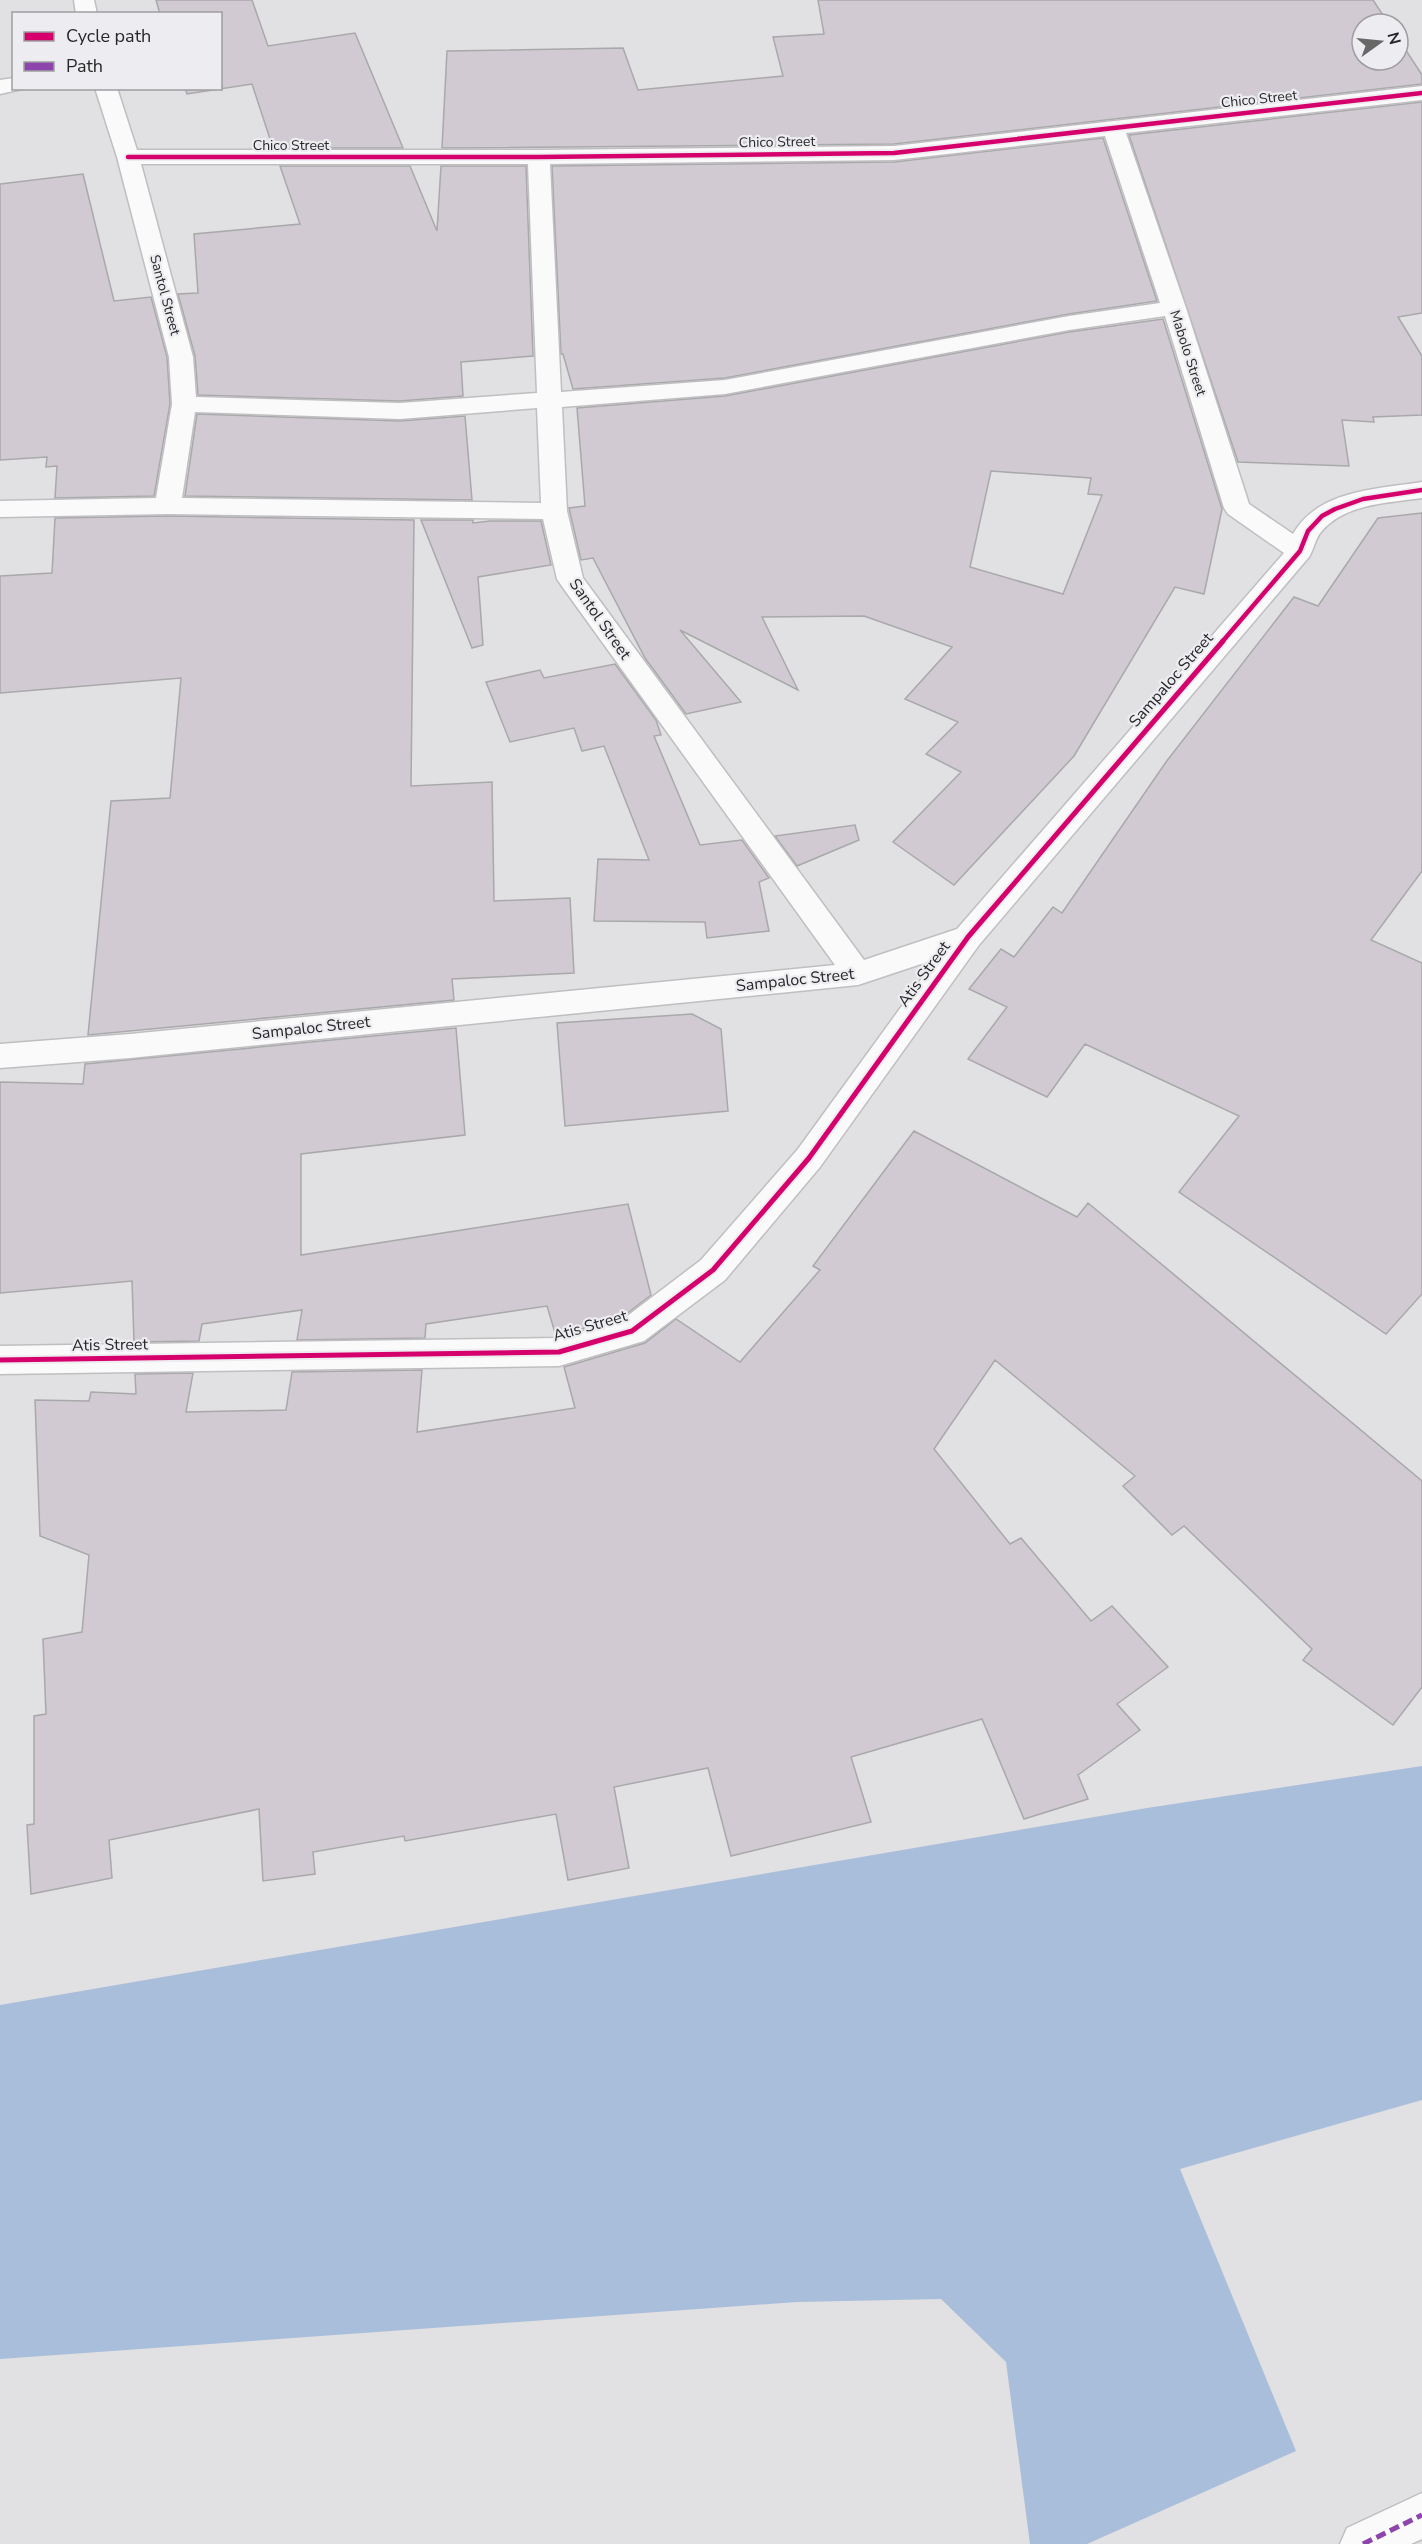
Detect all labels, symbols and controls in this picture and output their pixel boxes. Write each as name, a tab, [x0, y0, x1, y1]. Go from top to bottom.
legend	[12, 12, 222, 90]
north arrow	[1350, 12, 1410, 72]
text: Cycle path	[66, 24, 151, 48]
text: N	[1381, 30, 1406, 47]
text: Path	[66, 54, 103, 78]
street label: Chico Street	[1220, 86, 1298, 112]
street label: Chico Street	[739, 132, 816, 152]
street label: Chico Street	[253, 136, 329, 155]
street label: Santol Street	[145, 253, 185, 337]
street label: Mabolo Street	[1165, 308, 1211, 398]
street label: Santol Street	[564, 574, 636, 664]
street label: Sampaloc Street	[1124, 628, 1218, 732]
street label: Atis Street	[893, 936, 956, 1011]
street label: Sampaloc Street	[735, 963, 855, 997]
street label: Sampaloc Street	[251, 1011, 371, 1045]
street label: Atis Street	[550, 1305, 630, 1347]
street label: Atis Street	[72, 1333, 149, 1357]

